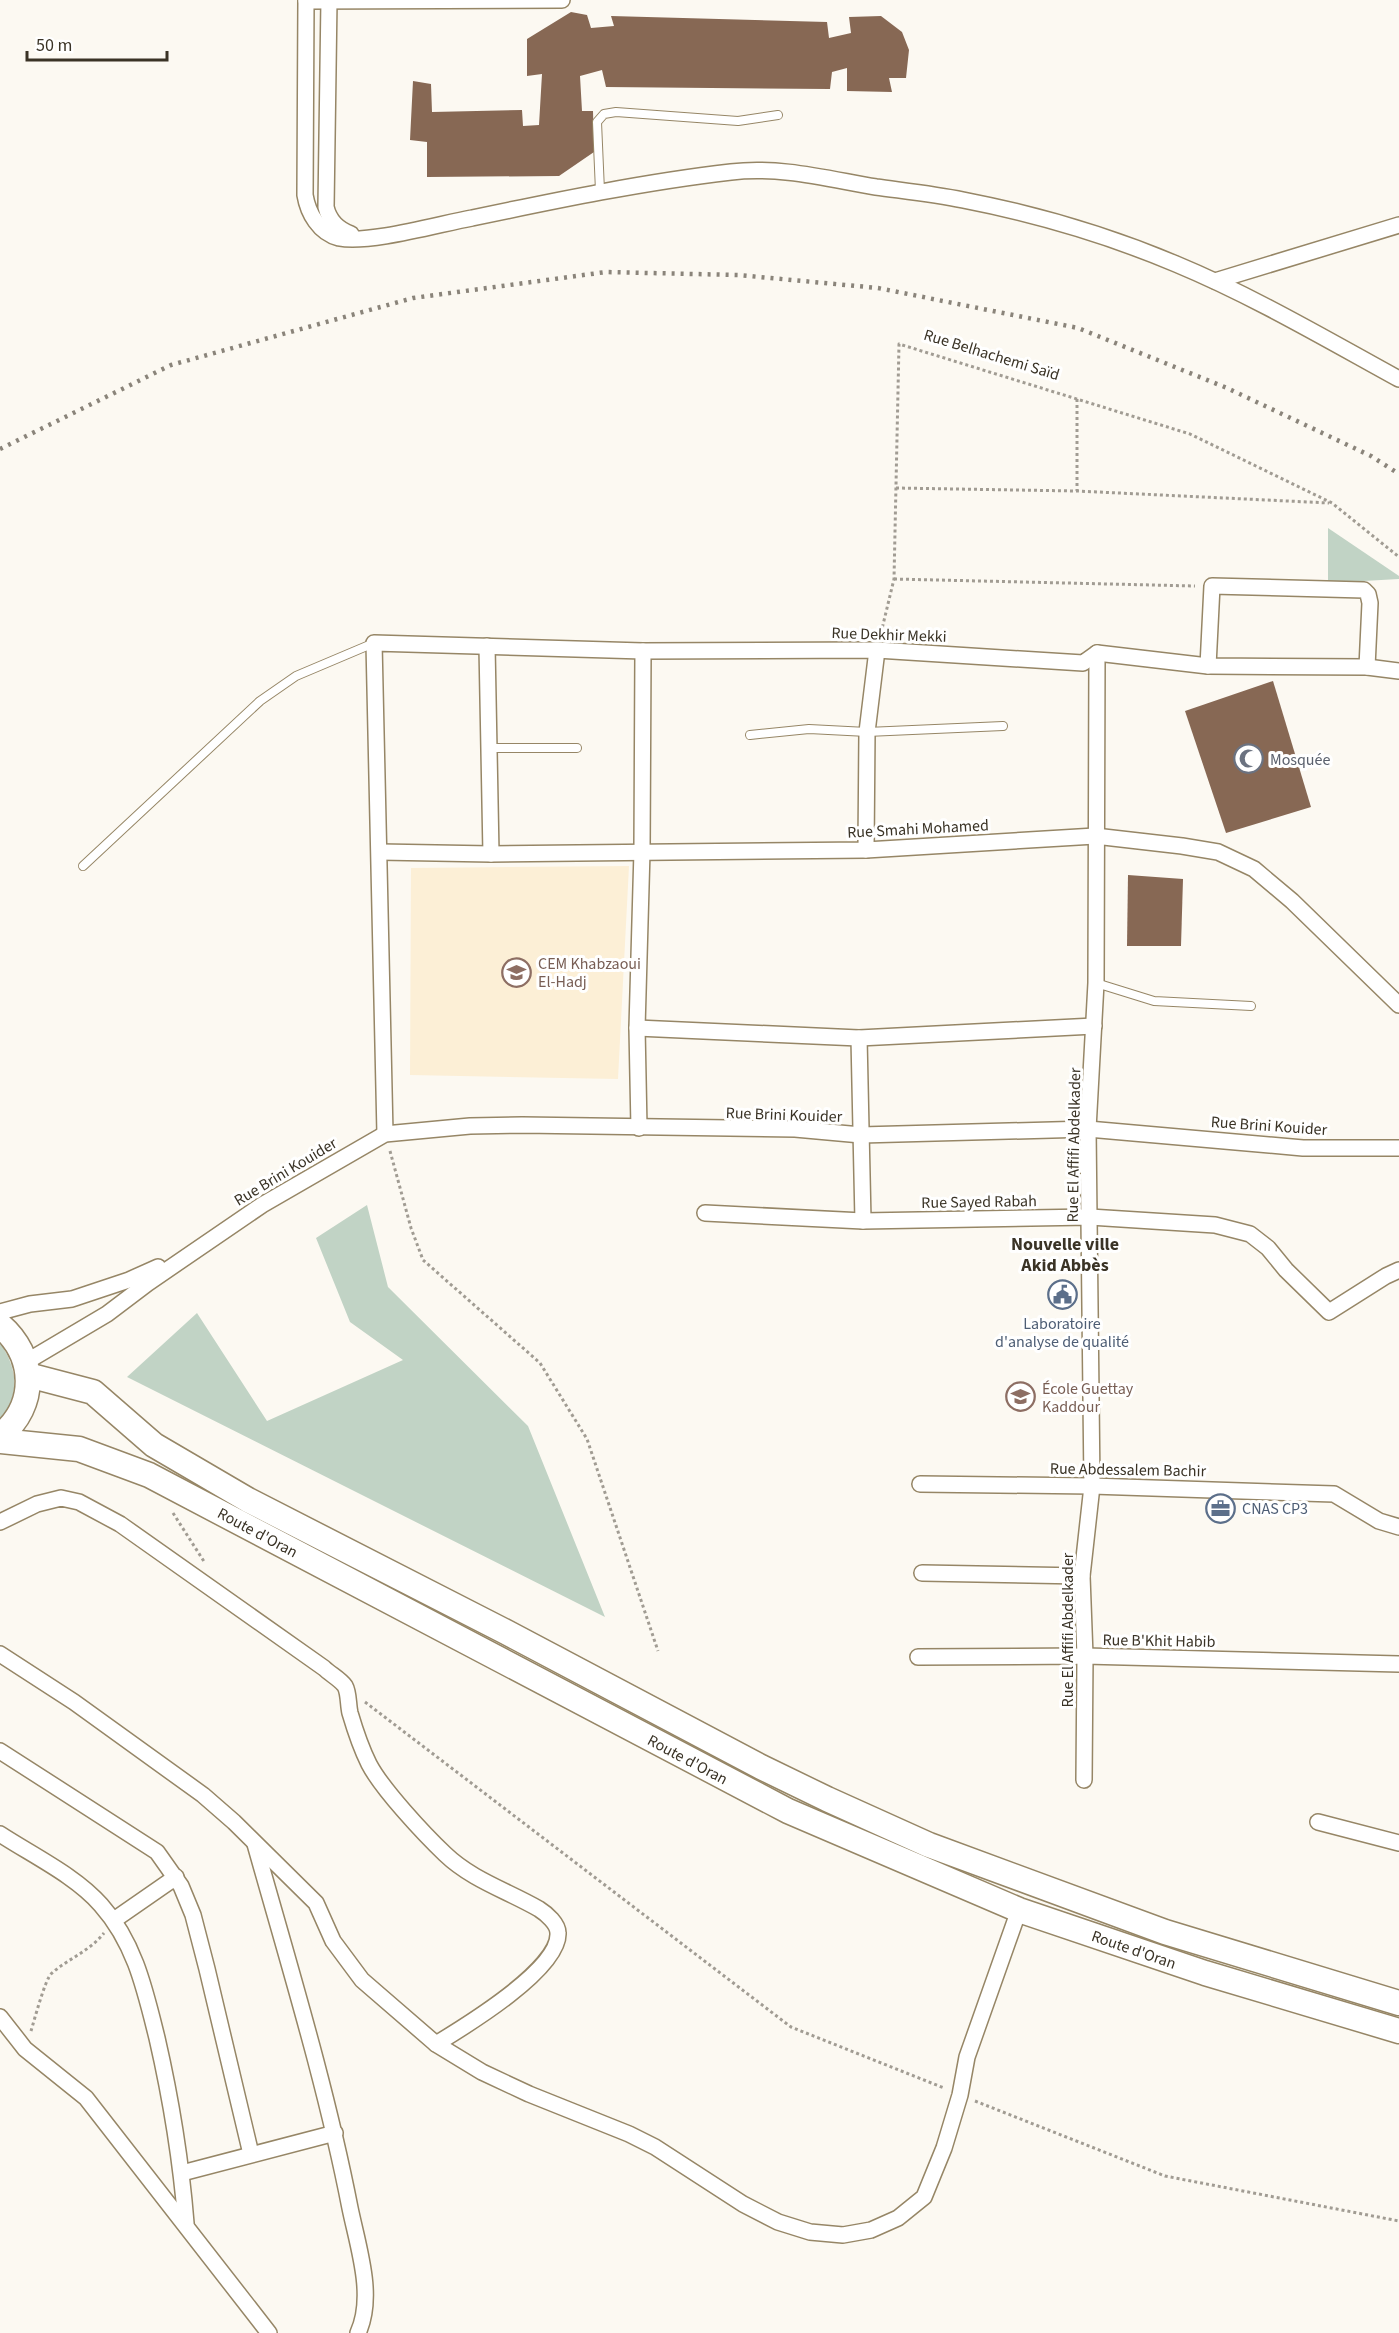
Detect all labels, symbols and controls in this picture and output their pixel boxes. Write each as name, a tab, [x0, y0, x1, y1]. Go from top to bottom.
scale bar	[27, 24, 166, 62]
text: 50 m	[36, 33, 72, 58]
street label: Rue Belhachemi Saïd	[921, 324, 1062, 386]
street label: Rue Dekhir Mekki	[831, 622, 947, 648]
mosque icon: Mosquée	[1233, 743, 1265, 775]
place label: Mosquée	[1270, 749, 1330, 771]
street label: Rue Smahi Mohamed	[847, 814, 989, 844]
place label: CEM Khabzaoui El-Hadj	[538, 953, 641, 993]
school or university icon: CEM Khabzaoui El-Hadj	[501, 956, 533, 988]
street label: Rue El Affifi Abdelkader	[1062, 1067, 1086, 1223]
street label: Rue Brini Kouider	[725, 1102, 843, 1128]
street label: Rue Brini Kouider	[1210, 1111, 1328, 1141]
street label: Rue Brini Kouider	[230, 1132, 342, 1211]
street label: Rue Sayed Rabah	[921, 1190, 1037, 1214]
district label: Nouvelle ville Akid Abbès	[1011, 1232, 1119, 1278]
public building icon: Laboratoire d'analyse de qualité	[1046, 1279, 1078, 1311]
place label: Laboratoire d'analyse de qualité	[995, 1313, 1129, 1353]
place label: École Guettay Kaddour	[1042, 1378, 1134, 1418]
school or university icon: École Guettay Kaddour	[1005, 1381, 1037, 1413]
street label: Rue Abdessalem Bachir	[1050, 1458, 1207, 1482]
office icon: CNAS CP3	[1205, 1492, 1237, 1524]
place label: CNAS CP3	[1242, 1498, 1308, 1520]
street label: Route d'Oran	[213, 1502, 302, 1563]
street label: Rue El Affifi Abdelkader	[1057, 1552, 1079, 1707]
street label: Rue B'Khit Habib	[1102, 1629, 1216, 1653]
street label: Route d'Oran	[643, 1729, 732, 1790]
street label: Route d'Oran	[1088, 1925, 1179, 1975]

